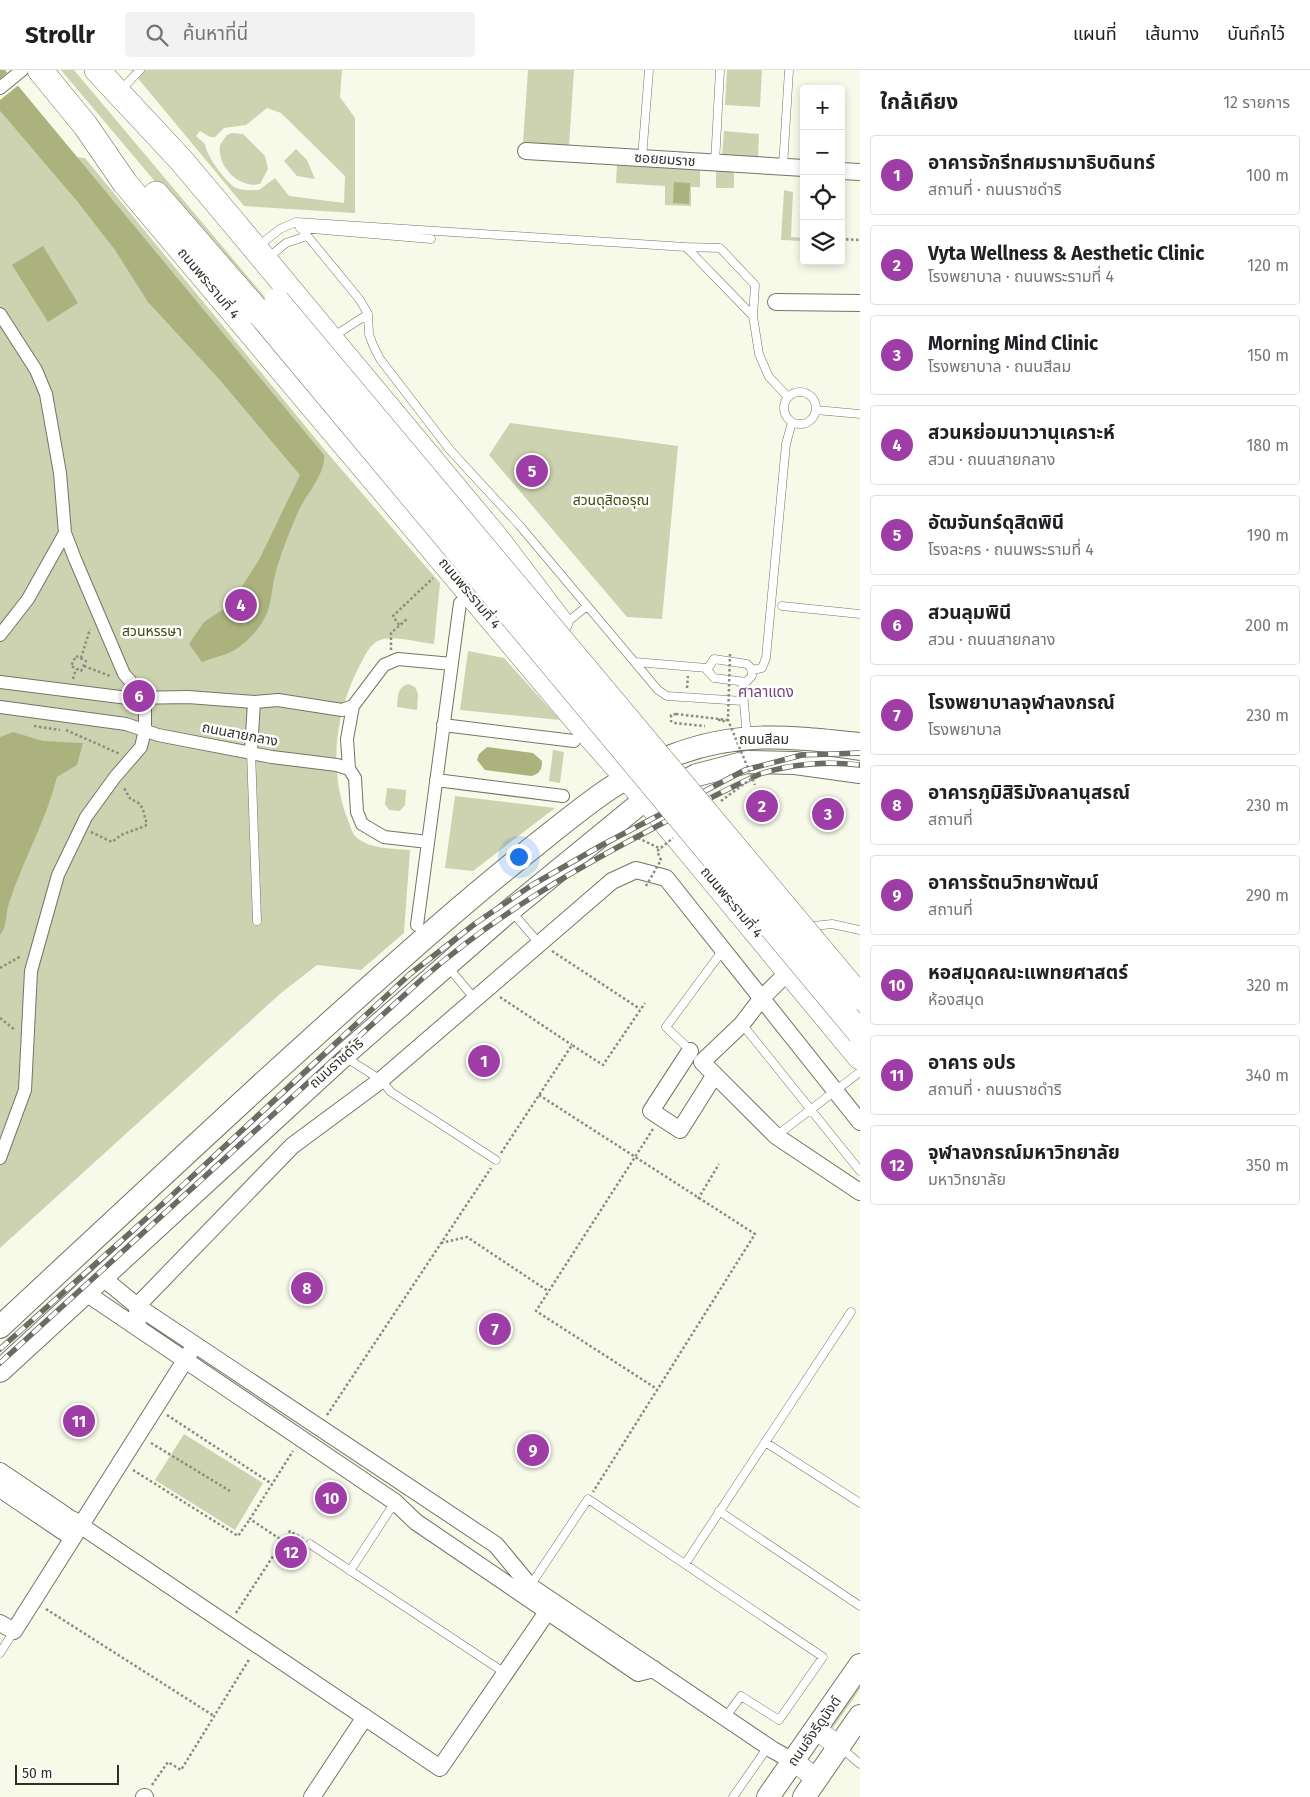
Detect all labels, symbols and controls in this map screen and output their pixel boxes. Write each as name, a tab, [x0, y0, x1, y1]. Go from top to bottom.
search box	[125, 12, 475, 57]
text: Strollr	[25, 21, 95, 49]
icon: search	[143, 21, 171, 49]
text: ค้นหาที่นี่	[183, 22, 248, 45]
text: แผนที่	[1073, 23, 1117, 45]
text: เส้นทาง	[1145, 23, 1199, 45]
text: บันทึกไว้	[1227, 23, 1285, 45]
map controls	[800, 85, 845, 265]
button: +	[800, 85, 845, 130]
text: ใกล้เคียง	[880, 89, 958, 115]
text: 12 รายการ	[1223, 93, 1290, 112]
button: −	[800, 130, 845, 175]
street label: ซอยยมราช	[634, 149, 696, 170]
text: อาคารจักรีทศมรามาธิบดินทร์	[928, 151, 1155, 174]
text: 1	[893, 166, 901, 185]
text: 100 m	[1246, 166, 1289, 185]
button: locate	[800, 175, 845, 220]
text: สถานที่ · ถนนราชดำริ	[928, 180, 1062, 199]
button: layers	[800, 220, 845, 265]
text: Vyta Wellness & Aesthetic Clinic	[928, 242, 1204, 265]
street label: ถนนพระรามที่ 4	[174, 243, 245, 323]
text: 2	[893, 256, 901, 275]
text: 120 m	[1247, 256, 1289, 275]
text: โรงพยาบาล · ถนนพระรามที่ 4	[928, 267, 1114, 286]
text: Morning Mind Clinic	[928, 332, 1098, 355]
text: 3	[893, 346, 901, 365]
text: 150 m	[1247, 346, 1289, 365]
text: โรงพยาบาล · ถนนสีลม	[928, 357, 1071, 376]
text: สวนหย่อมนาวานุเคราะห์	[928, 421, 1115, 444]
text: 4	[892, 436, 902, 455]
text: 180 m	[1246, 436, 1289, 455]
text: สวน · ถนนสายกลาง	[928, 450, 1055, 469]
pin: 5	[516, 452, 548, 490]
park label: สวนดุสิตอรุณ	[573, 492, 649, 509]
text: อัฒจันทร์ดุสิตพินี	[928, 511, 1064, 534]
text: 5	[893, 526, 901, 545]
text: 190 m	[1247, 526, 1289, 545]
text: โรงละคร · ถนนพระรามที่ 4	[928, 540, 1094, 559]
street label: ถนนพระรามที่ 4	[435, 553, 506, 633]
pin: 4	[225, 586, 257, 624]
text: สวนลุมพินี	[928, 601, 1011, 624]
text: 6	[892, 616, 902, 635]
text: 200 m	[1245, 616, 1289, 635]
park label: สวนหรรษา	[122, 623, 182, 640]
text: สวน · ถนนสายกลาง	[928, 630, 1055, 649]
pin: 6	[123, 677, 155, 715]
district label: ศาลาแดง	[738, 683, 794, 701]
text: โรงพยาบาลจุฬาลงกรณ์	[928, 691, 1115, 714]
text: 7	[893, 706, 901, 725]
text: 230 m	[1246, 706, 1289, 725]
street label: ถนนสายกลาง	[200, 719, 279, 750]
text: โรงพยาบาล	[928, 720, 1002, 739]
street label: ถนนสีลม	[739, 731, 789, 748]
text: อาคารภูมิสิริมังคลานุสรณ์	[928, 781, 1130, 804]
pin: 2	[746, 787, 778, 825]
pin: 3	[812, 795, 844, 833]
text: 8	[892, 796, 902, 815]
text: 230 m	[1246, 796, 1289, 815]
text: สถานที่	[928, 810, 973, 829]
your location	[506, 844, 532, 870]
street label: ถนนพระรามที่ 4	[697, 862, 768, 942]
text: อาคารรัตนวิทยาพัฒน์	[928, 871, 1099, 894]
text: 9	[893, 886, 901, 905]
text: 290 m	[1246, 886, 1289, 905]
text: สถานที่	[928, 900, 973, 919]
text: หอสมุดคณะแพทยศาสตร์	[928, 961, 1128, 984]
text: 10	[889, 976, 905, 995]
text: 320 m	[1246, 976, 1289, 995]
text: ห้องสมุด	[928, 990, 984, 1009]
street label: ถนนราชดำริ	[306, 1035, 367, 1092]
pin: 1	[468, 1042, 500, 1080]
text: อาคาร อปร	[928, 1051, 1016, 1074]
text: 11	[890, 1066, 904, 1085]
text: 340 m	[1246, 1066, 1289, 1085]
text: สถานที่ · ถนนราชดำริ	[928, 1080, 1062, 1099]
text: จุฬาลงกรณ์มหาวิทยาลัย	[928, 1141, 1120, 1164]
text: 12	[889, 1156, 905, 1175]
text: 350 m	[1246, 1156, 1289, 1175]
text: มหาวิทยาลัย	[928, 1170, 1006, 1189]
pin: 8	[291, 1269, 323, 1307]
pin: 7	[479, 1310, 511, 1348]
pin: 11	[63, 1402, 95, 1440]
pin: 9	[517, 1431, 549, 1469]
pin: 10	[315, 1479, 347, 1517]
pin: 12	[275, 1533, 307, 1571]
street label: ถนนอังรีดูนังต์	[784, 1693, 845, 1770]
scale bar	[15, 1762, 119, 1785]
text: 50 m	[22, 1765, 53, 1782]

